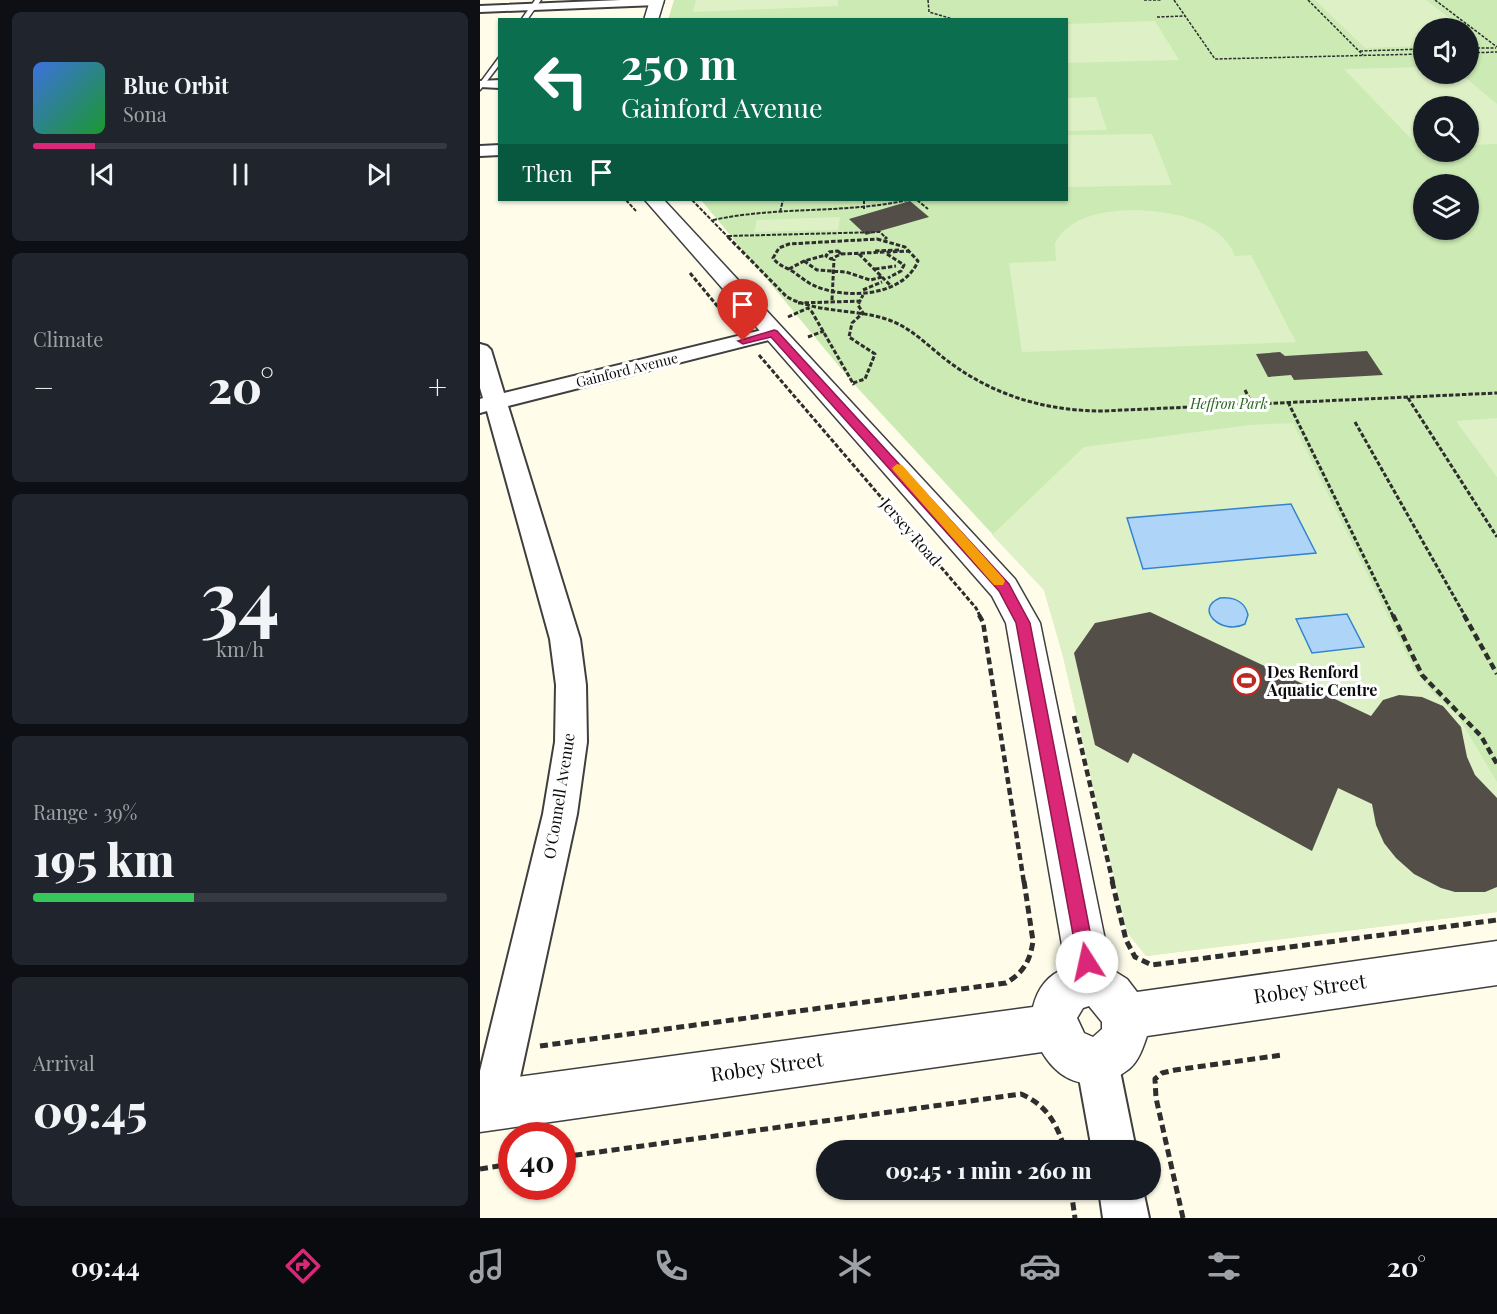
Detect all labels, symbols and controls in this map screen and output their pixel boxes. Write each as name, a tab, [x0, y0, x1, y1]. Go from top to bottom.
map controls	[1413, 18, 1479, 240]
button: sound	[1413, 18, 1479, 84]
text: 250 m	[621, 35, 737, 91]
icon: left	[522, 42, 600, 120]
text: Blue Orbit	[123, 70, 229, 100]
text: Gainford Avenue	[621, 89, 823, 125]
button: search	[1413, 96, 1479, 162]
text: Sona	[123, 100, 167, 127]
icon: arrive	[585, 156, 618, 189]
icon: previous	[86, 158, 119, 191]
icon: pause	[224, 158, 257, 191]
icon: next	[362, 158, 395, 191]
text: Then	[522, 158, 573, 188]
button: layers	[1413, 174, 1479, 240]
pin	[717, 279, 768, 341]
icon: arrive	[726, 288, 759, 321]
text: Climate	[33, 325, 103, 352]
street label: Gainford Avenue	[574, 348, 680, 391]
text: 20°	[208, 355, 274, 415]
text: −	[33, 364, 54, 408]
text: +	[428, 364, 447, 408]
park label: Heffron Park	[1189, 394, 1268, 413]
street label: Jersey Road	[875, 493, 947, 570]
text: 34	[200, 544, 280, 648]
text: km/h	[216, 635, 264, 662]
place label: Des Renford Aquatic Centre	[1266, 661, 1377, 700]
sports icon: Des Renford Aquatic Centre	[1230, 665, 1262, 697]
street label: O'Connell Avenue	[538, 731, 579, 860]
text: Range · 39%	[33, 798, 137, 825]
text: 195 km	[33, 828, 174, 888]
position arrow	[1055, 930, 1119, 994]
street label: Robey Street	[1252, 966, 1369, 1009]
street label: Robey Street	[709, 1044, 826, 1087]
text: Arrival	[33, 1049, 95, 1076]
text: 09:45	[33, 1079, 147, 1139]
speed limit sign: 40	[498, 1122, 576, 1200]
text: 09:45 · 1 min · 260 m	[885, 1155, 1092, 1185]
icon: directions	[282, 1245, 324, 1287]
icon: music	[466, 1245, 508, 1287]
icon: phone	[650, 1245, 692, 1287]
icon: climate	[834, 1245, 876, 1287]
icon: car	[1019, 1245, 1061, 1287]
icon: filters	[1203, 1245, 1245, 1287]
text: 09:44	[71, 1248, 140, 1284]
text: 20°	[1387, 1248, 1426, 1284]

